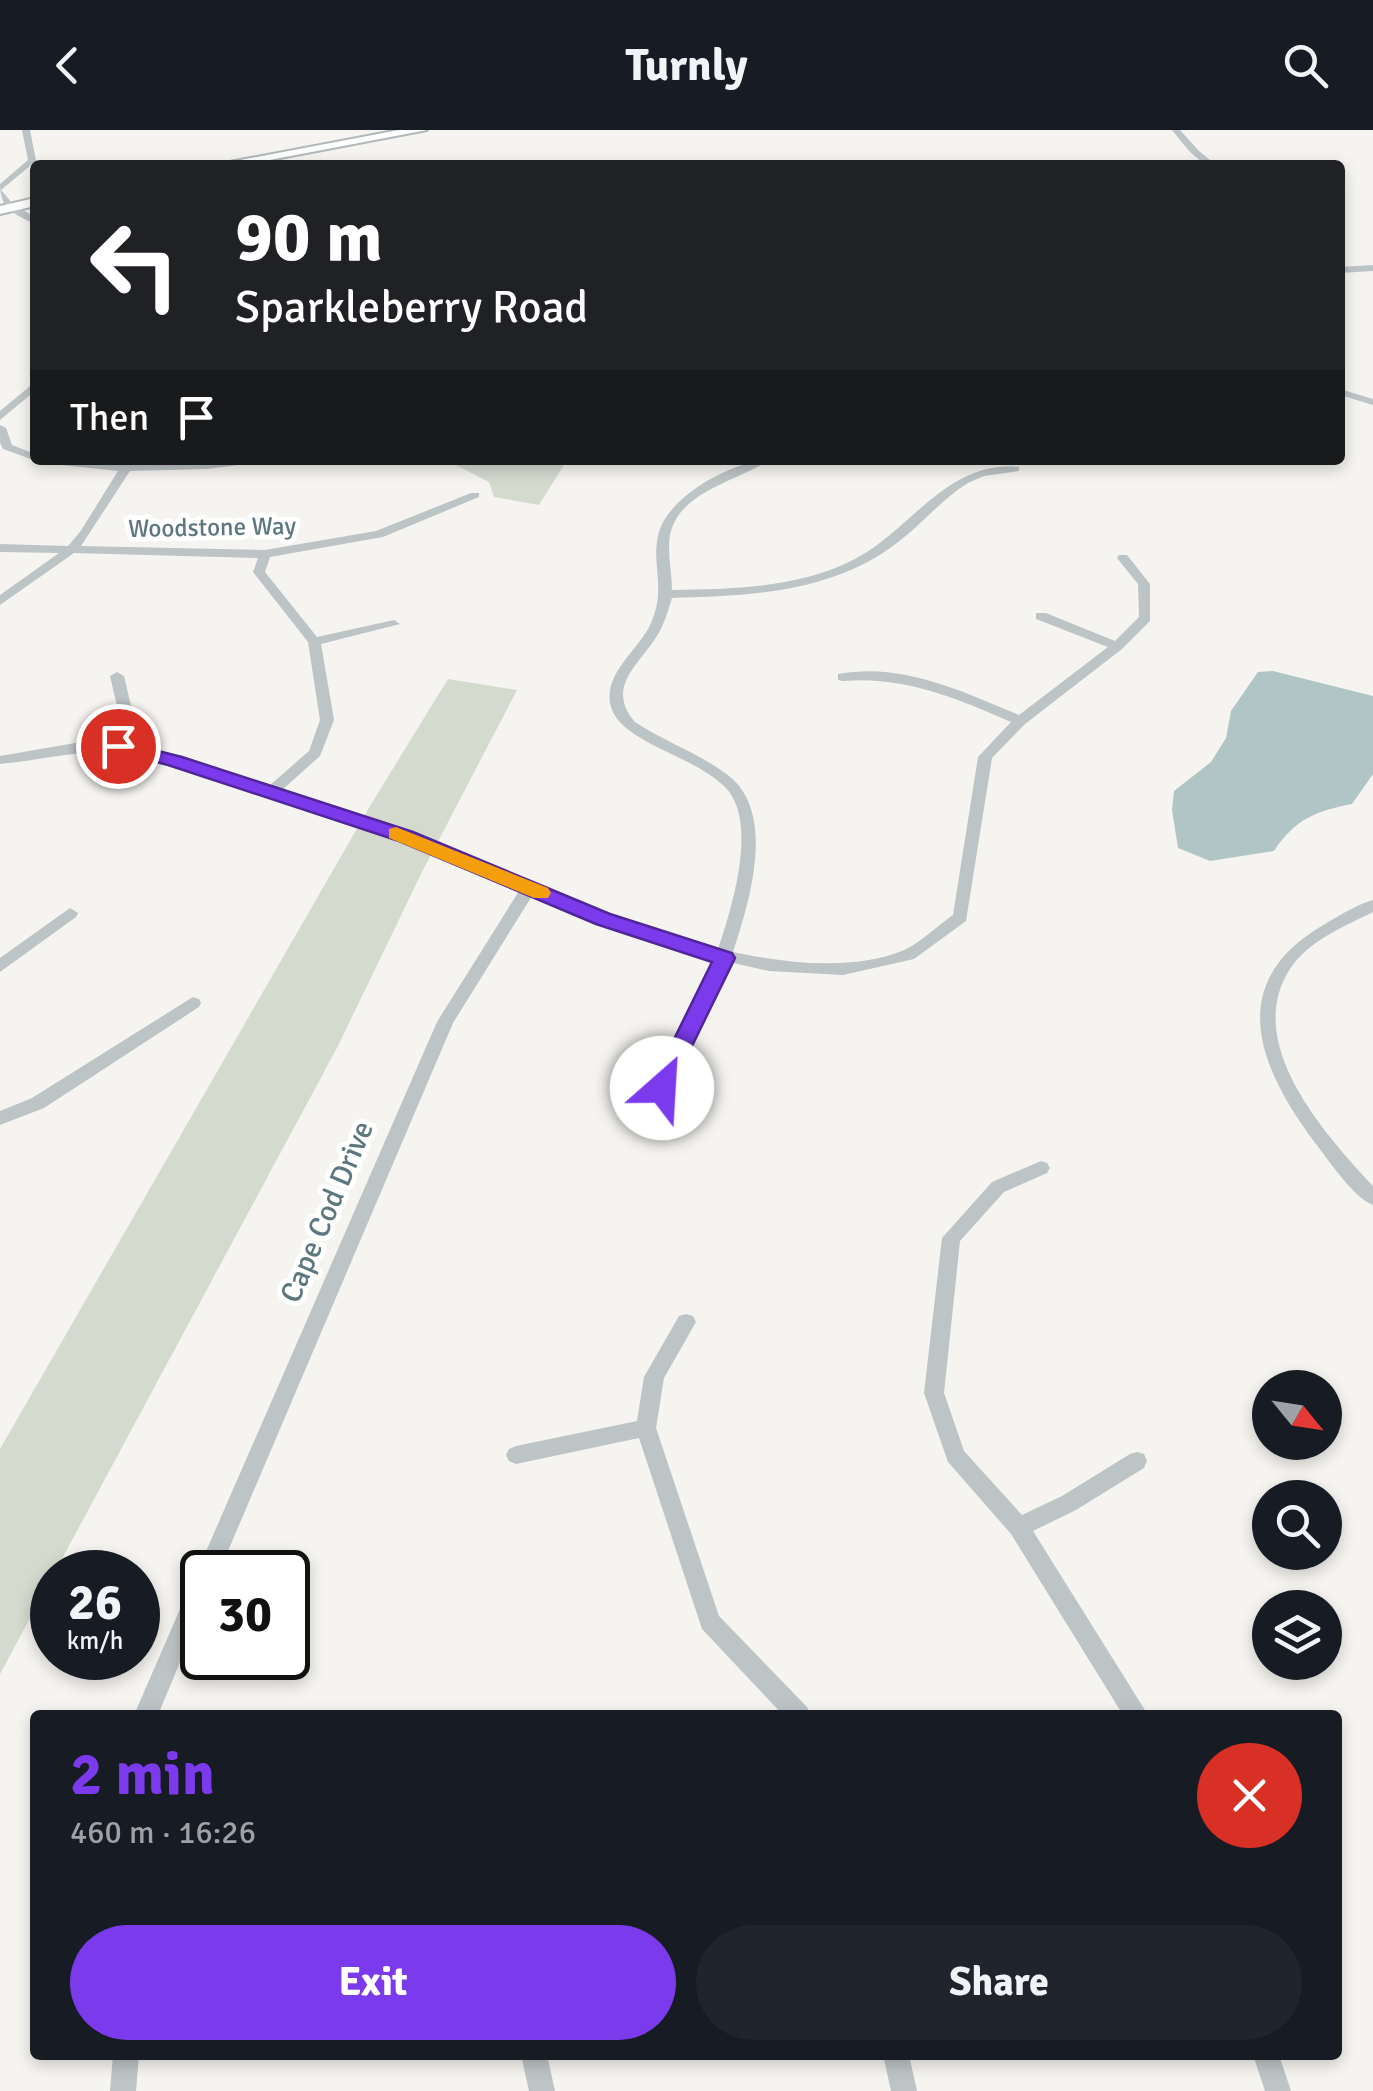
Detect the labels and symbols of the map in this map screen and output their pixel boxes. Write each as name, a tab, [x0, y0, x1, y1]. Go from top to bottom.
street label: Woodstone Way	[128, 510, 297, 544]
pin	[76, 704, 161, 789]
position arrow	[610, 1036, 714, 1140]
street label: Cape Cod Drive	[272, 1116, 382, 1308]
north arrow	[1252, 1370, 1342, 1460]
speed limit sign: 30	[180, 1550, 310, 1680]

